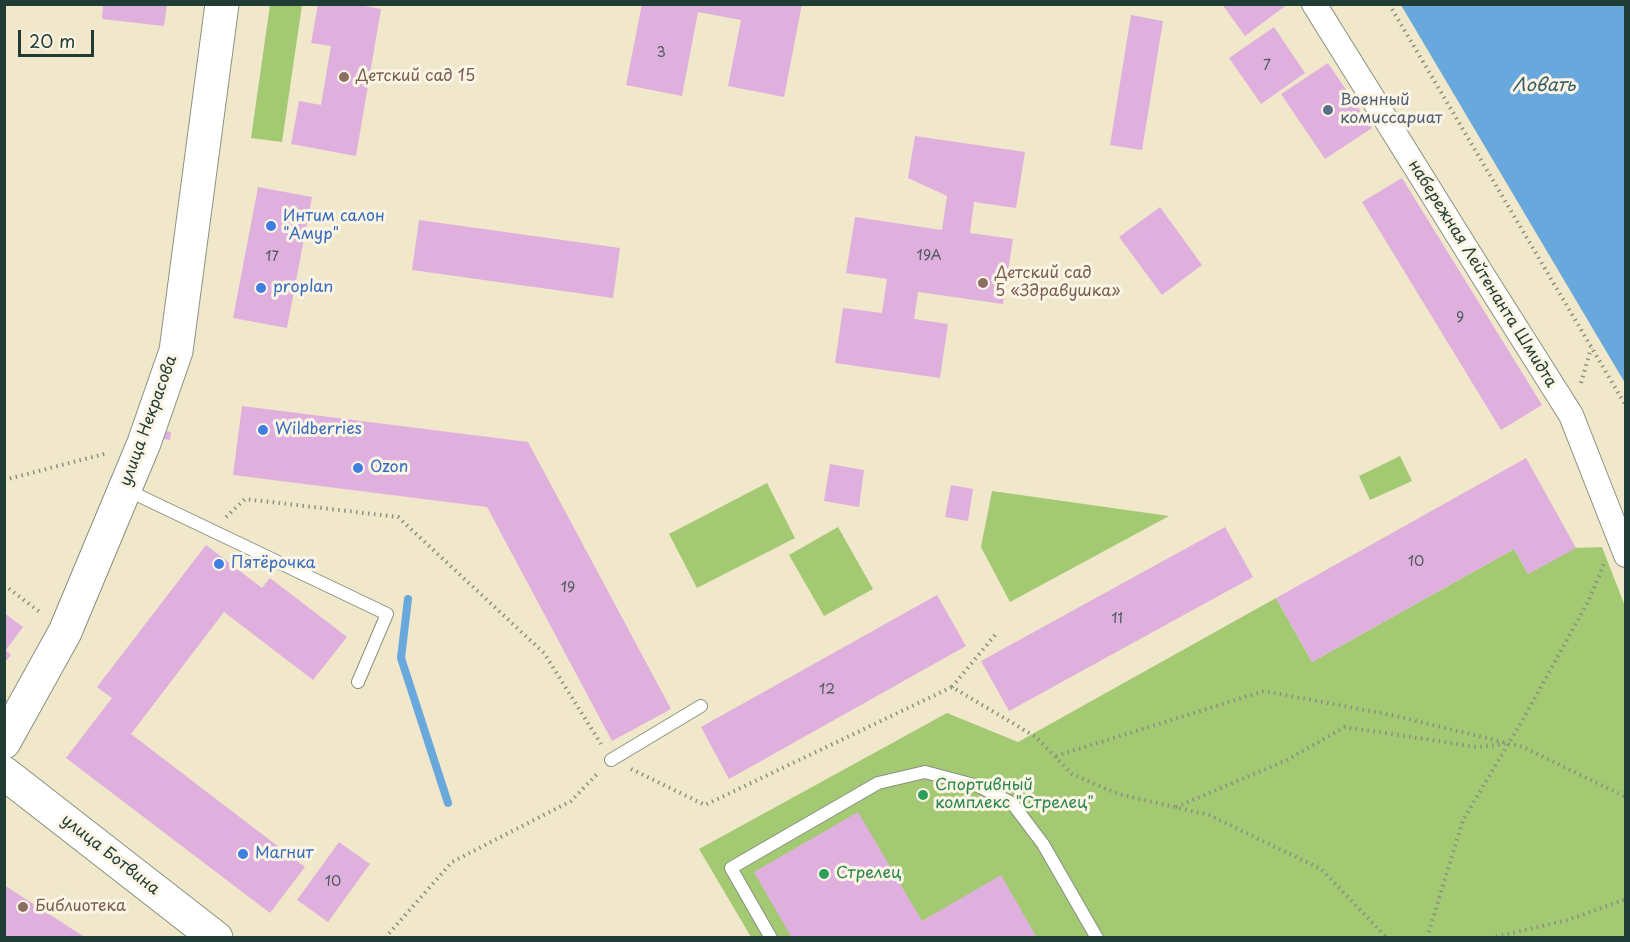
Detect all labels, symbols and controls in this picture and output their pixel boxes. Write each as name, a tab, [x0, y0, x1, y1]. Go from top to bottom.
scale bar	[21, 18, 98, 56]
text: 20 m	[29, 27, 75, 54]
house number: 3	[656, 45, 666, 61]
house number: 7	[1263, 58, 1271, 74]
place label: Детский сад 15	[356, 67, 475, 87]
marker: Детский сад 15	[337, 70, 351, 84]
water label: Ловать	[1513, 75, 1575, 97]
place label: Военный комиссариат	[1340, 91, 1443, 129]
marker: Военный комиссариат	[1321, 103, 1335, 117]
street label: набережная Лейтенанта Шмидта	[1404, 157, 1560, 391]
place label: Интим салон "Амур"	[283, 207, 385, 245]
marker: Интим салон "Амур"	[264, 219, 278, 233]
house number: 19А	[917, 248, 941, 264]
house number: 17	[265, 249, 279, 265]
place label: Детский сад 5 «Здравушка»	[995, 264, 1120, 302]
marker: Детский сад 5 «Здравушка»	[976, 276, 990, 290]
place label: proplan	[273, 278, 333, 298]
marker: proplan	[254, 281, 268, 295]
house number: 9	[1456, 310, 1464, 326]
street label: улица Некрасова	[116, 353, 182, 489]
place label: Wildberries	[275, 420, 362, 440]
marker: Wildberries	[256, 423, 270, 437]
place label: Ozon	[370, 458, 408, 478]
marker: Ozon	[351, 461, 365, 475]
place label: Пятёрочка	[231, 554, 316, 574]
house number: 10	[1408, 554, 1424, 570]
marker: Пятёрочка	[212, 557, 226, 571]
house number: 19	[561, 580, 575, 596]
house number: 11	[1111, 611, 1123, 627]
house number: 12	[819, 682, 835, 698]
place label: Спортивный комплекс "Стрелец"	[935, 776, 1094, 814]
marker: Спортивный комплекс "Стрелец"	[916, 788, 930, 802]
street label: улица Ботвина	[57, 811, 163, 899]
place label: Магнит	[255, 844, 314, 864]
marker: Магнит	[236, 847, 250, 861]
place label: Стрелец	[836, 864, 901, 884]
marker: Стрелец	[817, 867, 831, 881]
house number: 10	[325, 874, 341, 890]
place label: Библиотека	[35, 897, 126, 917]
marker: Библиотека	[16, 900, 30, 914]

